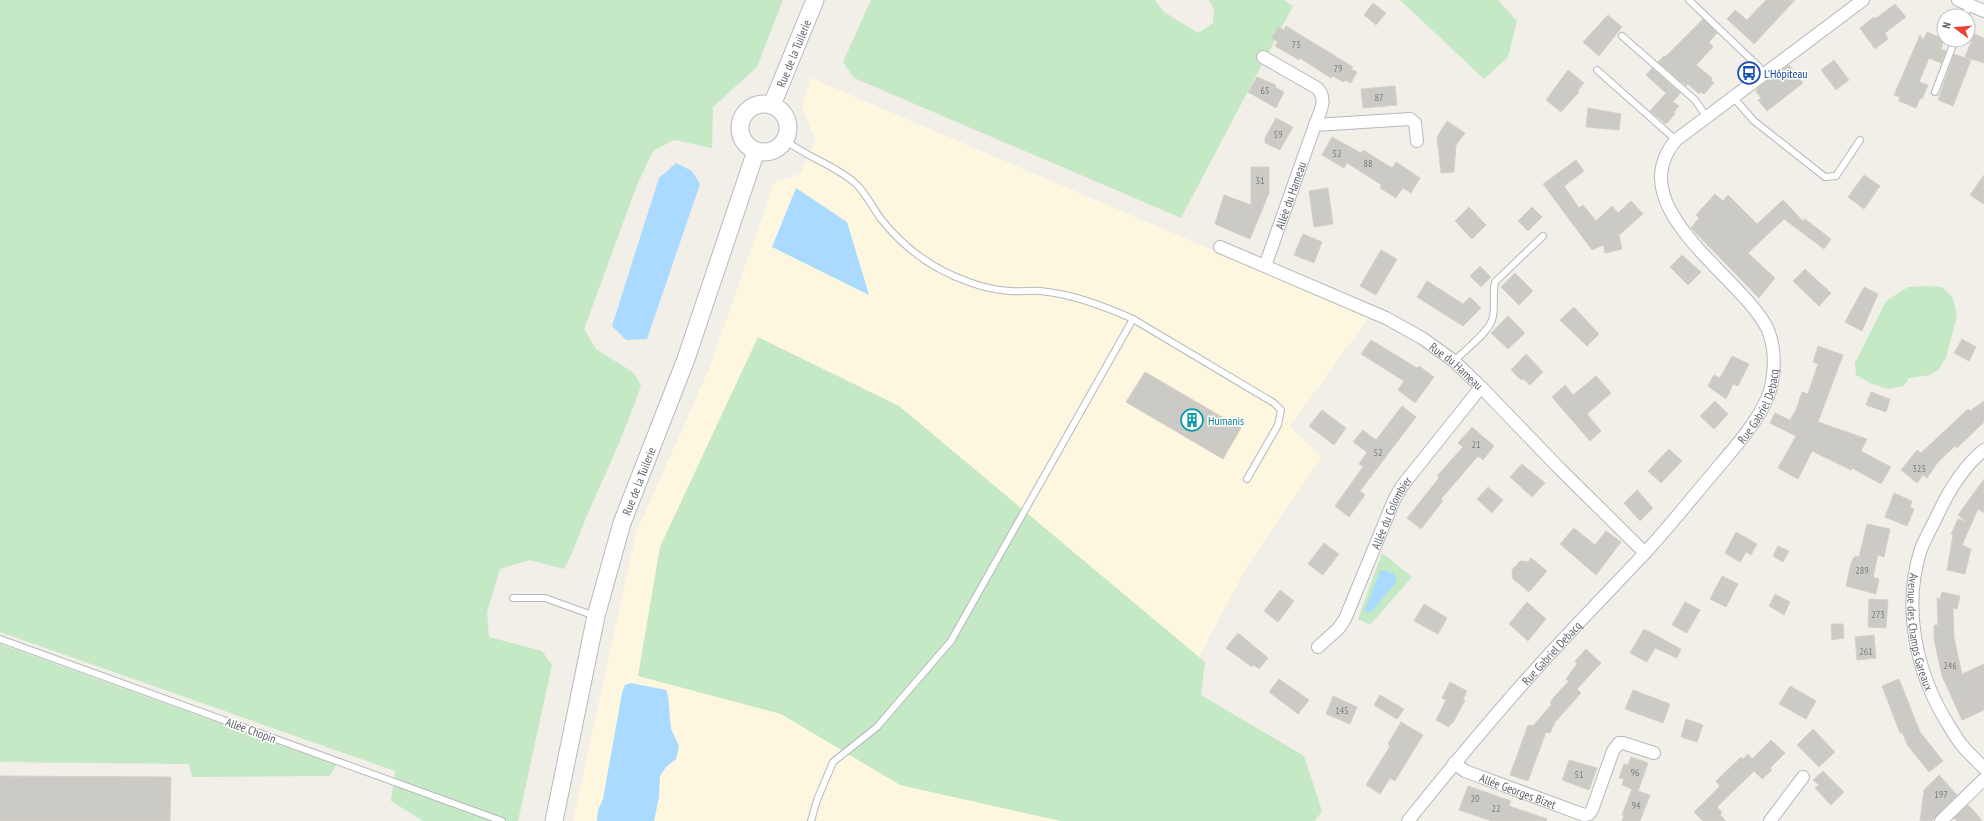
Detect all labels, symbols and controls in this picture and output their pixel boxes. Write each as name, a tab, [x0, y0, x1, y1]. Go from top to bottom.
north arrow	[1936, 8, 1976, 48]
street label: Rue de la Tuilerie	[773, 17, 814, 89]
text: N	[1939, 20, 1954, 30]
house number: 73	[1292, 38, 1301, 51]
bus stop icon: L'Hôpiteau	[1736, 60, 1762, 86]
house number: 79	[1334, 62, 1343, 75]
place label: L'Hôpiteau	[1764, 66, 1808, 81]
house number: 65	[1261, 84, 1270, 97]
house number: 87	[1375, 91, 1384, 104]
house number: 59	[1274, 128, 1283, 141]
house number: 52	[1333, 147, 1342, 160]
house number: 88	[1364, 157, 1373, 170]
street label: Allée du Hameau	[1271, 159, 1309, 231]
house number: 31	[1256, 174, 1265, 187]
street label: Rue du Hameau	[1427, 339, 1486, 393]
street label: Rue Gabriel Debacq	[1734, 368, 1781, 446]
building icon: Humanis	[1179, 407, 1205, 433]
place label: Humanis	[1208, 413, 1244, 428]
house number: 21	[1472, 438, 1481, 451]
street label: Rue de la Tuilerie	[618, 445, 658, 517]
house number: 52	[1374, 446, 1383, 459]
house number: 323	[1912, 462, 1926, 475]
street label: Allée du Colombier	[1367, 473, 1415, 551]
house number: 289	[1855, 564, 1869, 577]
street label: Avenue des Champs Gareaux	[1905, 572, 1937, 693]
house number: 273	[1871, 608, 1885, 621]
street label: Rue Gabriel Debacq	[1518, 618, 1584, 688]
house number: 261	[1859, 645, 1873, 658]
house number: 246	[1943, 659, 1957, 672]
house number: 145	[1335, 704, 1349, 717]
street label: Allée Chopin	[224, 714, 278, 746]
house number: 96	[1631, 766, 1640, 779]
house number: 51	[1575, 768, 1584, 781]
street label: Allée Georges Bizet	[1478, 770, 1559, 812]
house number: 197	[1934, 788, 1948, 801]
house number: 20	[1471, 792, 1480, 805]
house number: 94	[1632, 799, 1641, 812]
house number: 22	[1492, 802, 1501, 815]

